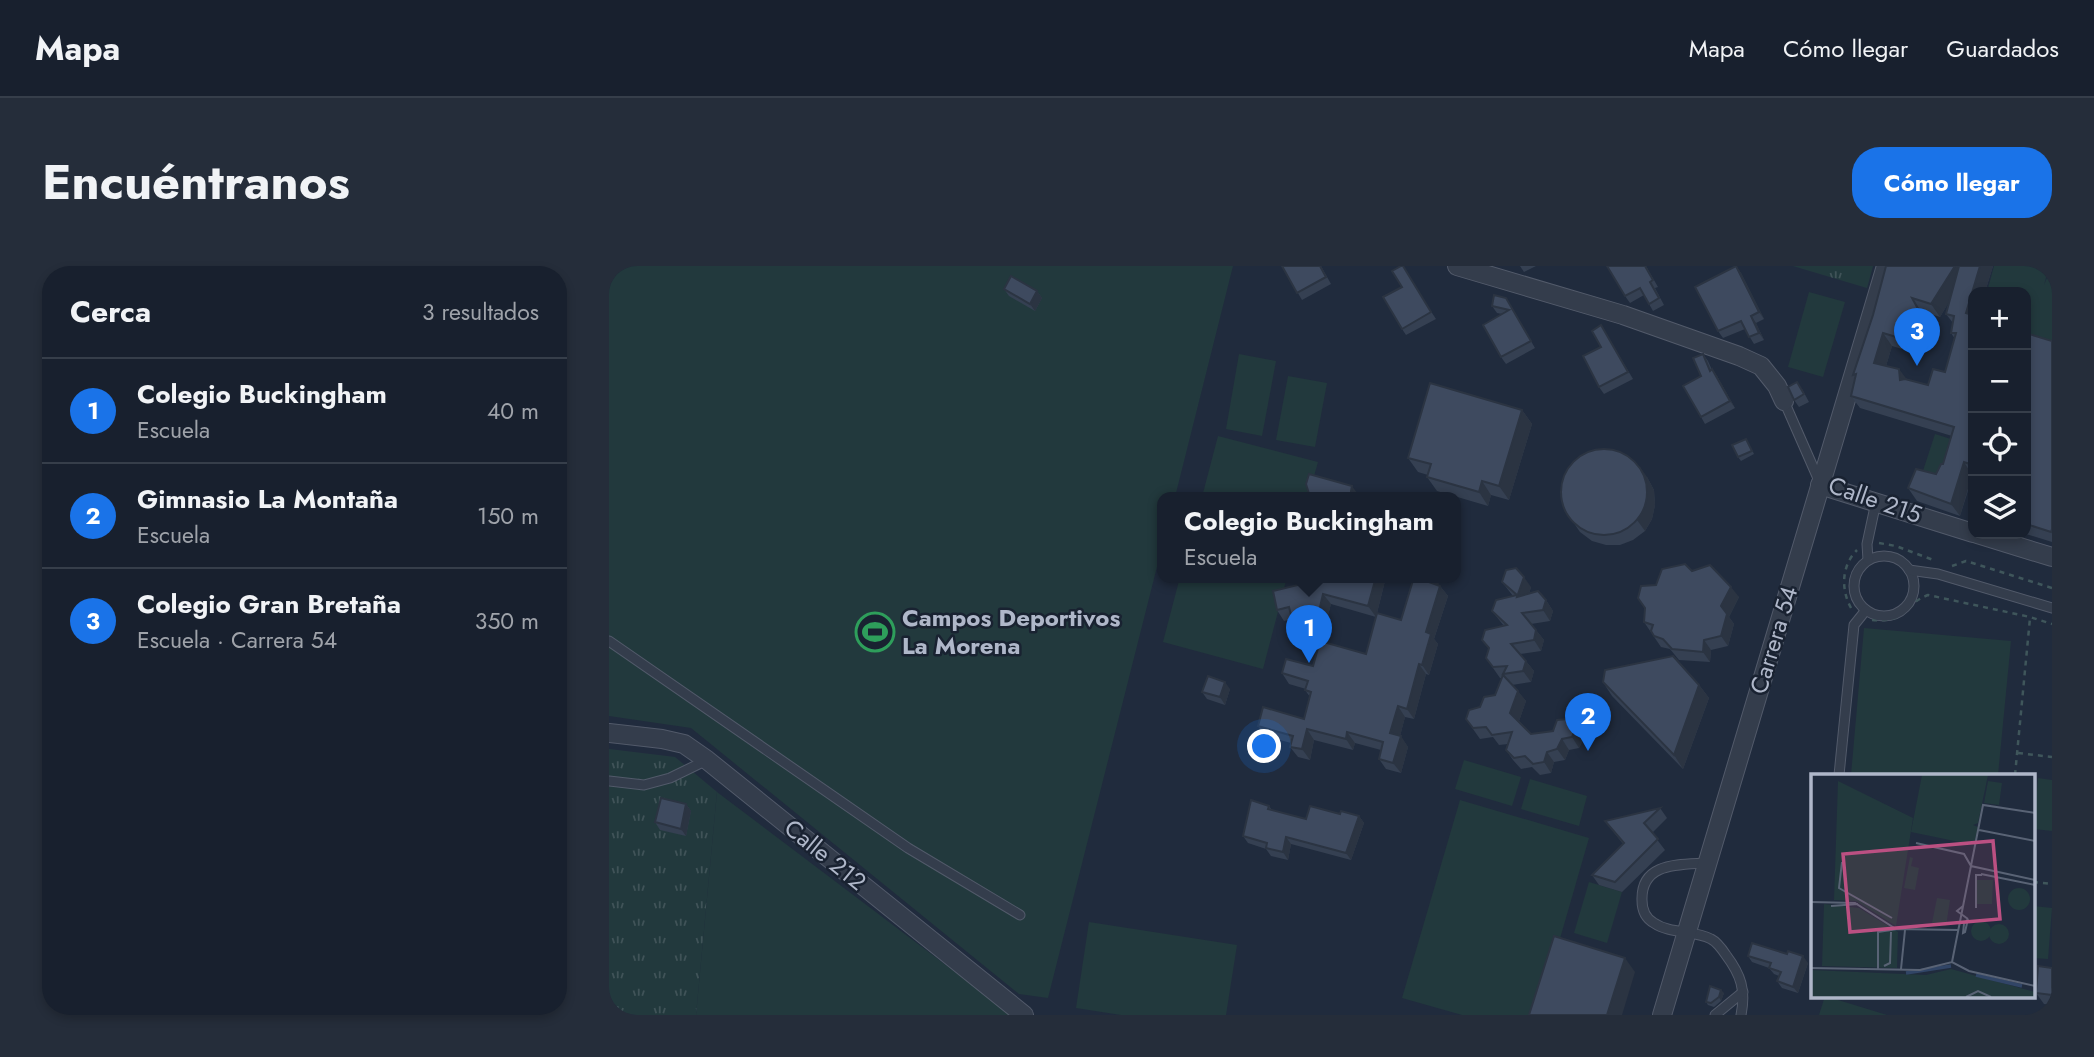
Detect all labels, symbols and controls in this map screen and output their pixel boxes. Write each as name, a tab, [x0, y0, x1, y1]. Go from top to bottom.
text: Mapa	[35, 25, 120, 72]
text: Mapa	[1689, 31, 1745, 66]
text: Cómo llegar	[1783, 31, 1908, 66]
text: Guardados	[1946, 31, 2059, 66]
text: Encuéntranos	[42, 147, 350, 217]
button: Cómo llegar	[1852, 147, 2052, 218]
map controls	[1968, 287, 2031, 539]
button: +	[1968, 287, 2031, 350]
text: Cerca	[70, 290, 151, 333]
text: 3 resultados	[422, 295, 539, 329]
pin: 3	[1894, 308, 1940, 366]
button: −	[1968, 350, 2031, 413]
text: Colegio Buckingham	[137, 375, 387, 413]
text: 1	[87, 394, 99, 428]
text: 40 m	[487, 394, 539, 428]
text: Escuela	[137, 413, 210, 447]
button: locate	[1968, 413, 2031, 476]
street label: Calle 215	[1824, 467, 1927, 532]
button: layers	[1968, 476, 2031, 539]
text: Gimnasio La Montaña	[137, 480, 398, 518]
popup	[1157, 492, 1461, 583]
text: 2	[85, 499, 101, 533]
text: 150 m	[477, 499, 539, 533]
text: Colegio Buckingham	[1184, 502, 1434, 540]
text: Escuela	[137, 518, 210, 552]
text: Escuela	[1184, 540, 1257, 574]
street label: Carrera 54	[1741, 582, 1806, 698]
text: Colegio Gran Bretaña	[137, 585, 401, 623]
place label: Campos Deportivos La Morena	[902, 600, 1120, 663]
text: 3	[86, 604, 100, 638]
text: 350 m	[475, 604, 539, 638]
pin: 1	[1286, 605, 1332, 663]
sports icon: Campos Deportivos La Morena	[854, 611, 896, 653]
text: Escuela · Carrera 54	[137, 623, 337, 657]
pin: 2	[1565, 693, 1611, 751]
your location	[1247, 729, 1281, 763]
inset map	[1811, 774, 2035, 998]
street label: Calle 212	[777, 811, 874, 899]

